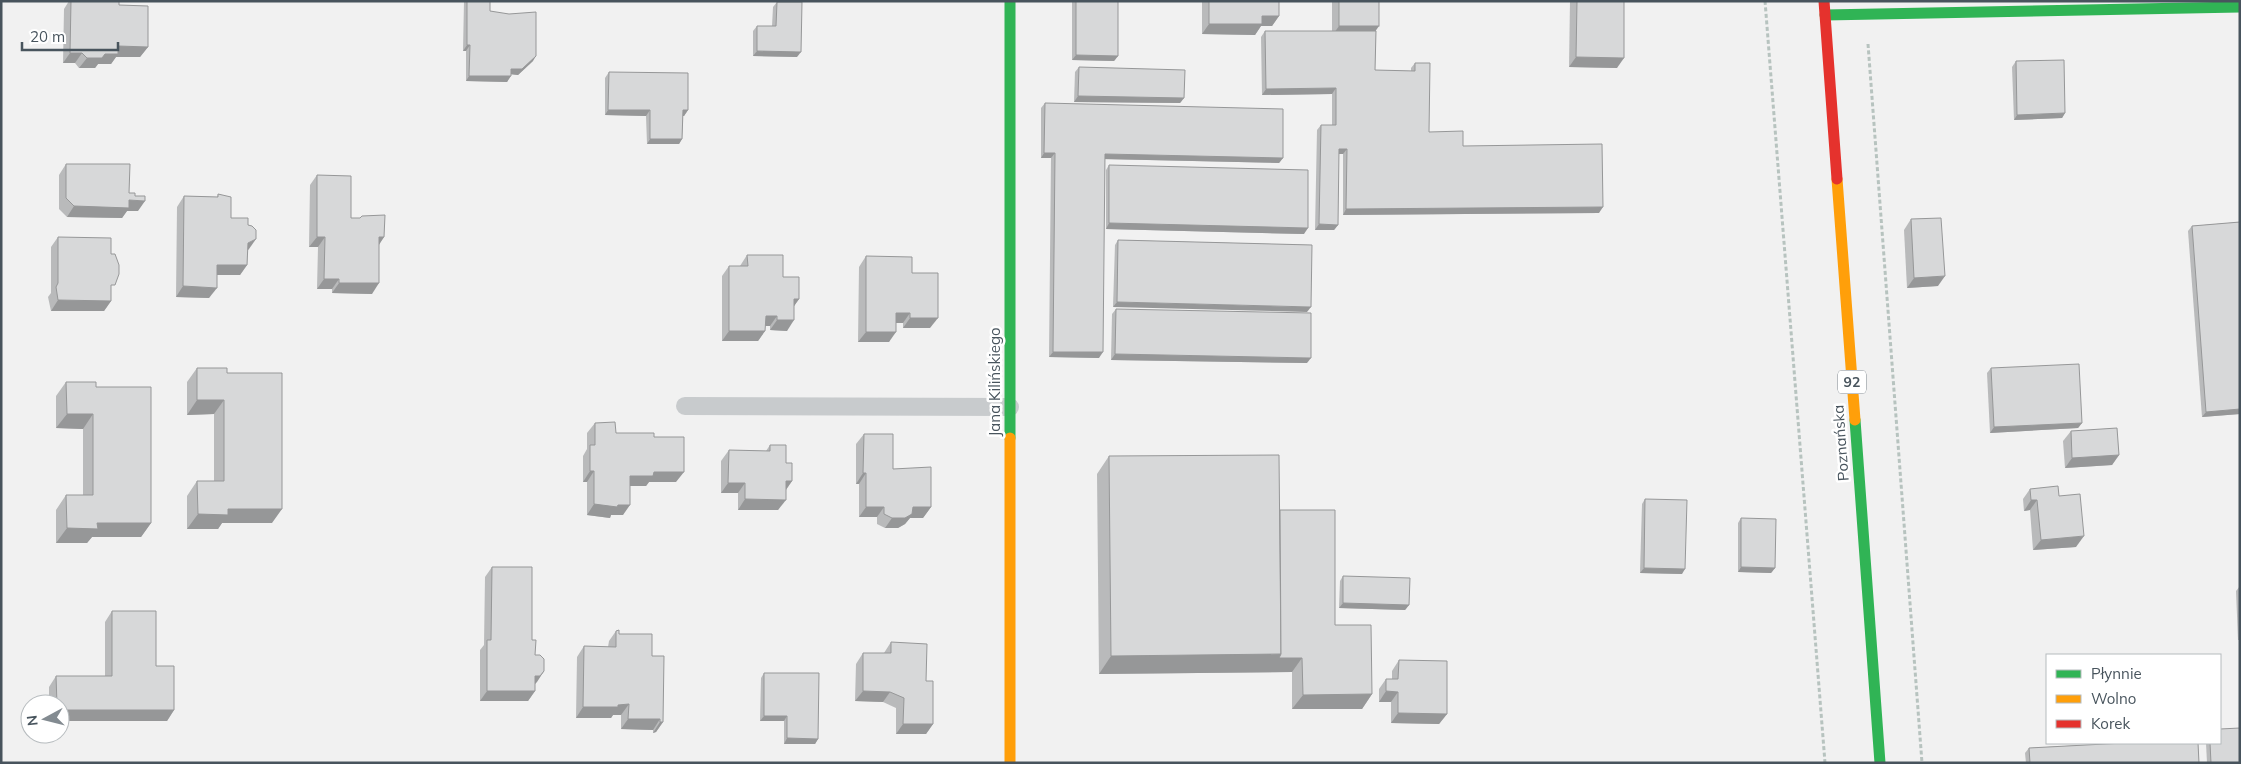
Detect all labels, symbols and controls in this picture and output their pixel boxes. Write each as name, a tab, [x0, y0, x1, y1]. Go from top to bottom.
scale bar	[22, 20, 119, 52]
text: 20 m	[30, 27, 65, 46]
street label: Jana Kilińskiego	[985, 327, 1004, 437]
road number: 92	[1838, 371, 1866, 394]
street label: Poznańska	[1828, 404, 1853, 482]
legend	[2046, 654, 2221, 744]
text: Płynnie	[2091, 664, 2142, 683]
text: Wolno	[2091, 689, 2136, 708]
north arrow	[20, 694, 70, 744]
text: N	[23, 714, 42, 727]
text: Korek	[2091, 714, 2130, 733]

